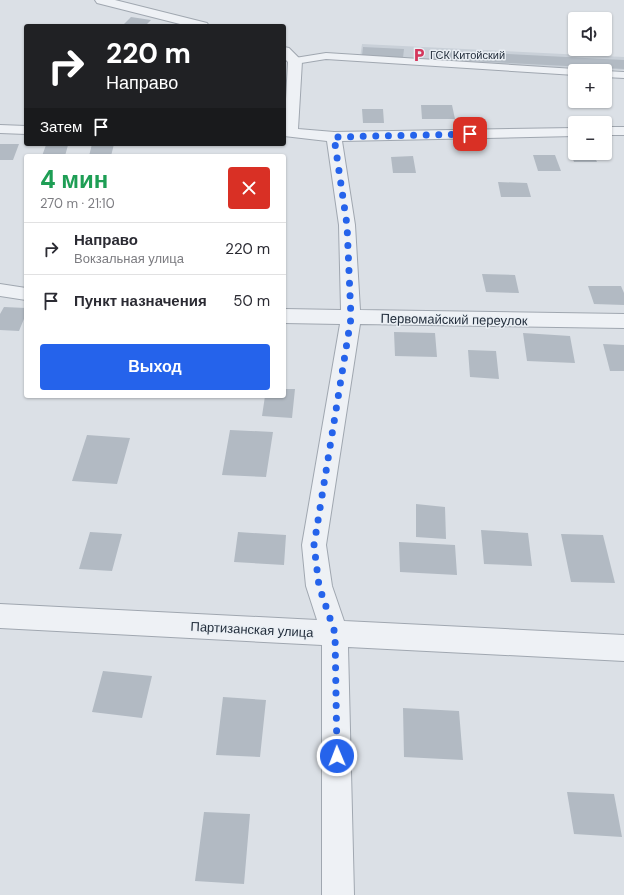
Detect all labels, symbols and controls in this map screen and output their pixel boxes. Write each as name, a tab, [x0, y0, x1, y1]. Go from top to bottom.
map controls	[568, 12, 612, 160]
button: sound	[568, 12, 612, 56]
text: 220 m	[106, 35, 191, 72]
icon: right	[40, 40, 92, 92]
parking icon: ГСК Китойский	[411, 47, 427, 63]
place label: ГСК Китойский	[430, 48, 505, 62]
button: +	[568, 64, 612, 108]
text: Направо	[106, 71, 178, 95]
icon: arrive	[90, 116, 112, 138]
button: −	[568, 116, 612, 160]
text: Затем	[40, 117, 82, 137]
pin	[453, 117, 487, 151]
icon: arrive	[459, 123, 481, 145]
text: 4 мин	[40, 164, 108, 195]
button: close	[228, 167, 270, 209]
text: 270 m · 21:10	[40, 195, 115, 212]
text: Направо	[74, 230, 138, 250]
icon: right	[40, 238, 62, 260]
text: 220 m	[225, 239, 270, 259]
text: Вокзальная улица	[74, 250, 184, 267]
icon: arrive	[40, 290, 62, 312]
text: Пункт назначения	[74, 291, 207, 311]
text: 50 m	[233, 291, 270, 311]
street label: Первомайский переулок	[380, 310, 528, 329]
button: Выход	[40, 344, 270, 390]
street label: Партизанская улица	[190, 618, 315, 641]
position arrow	[316, 735, 358, 777]

